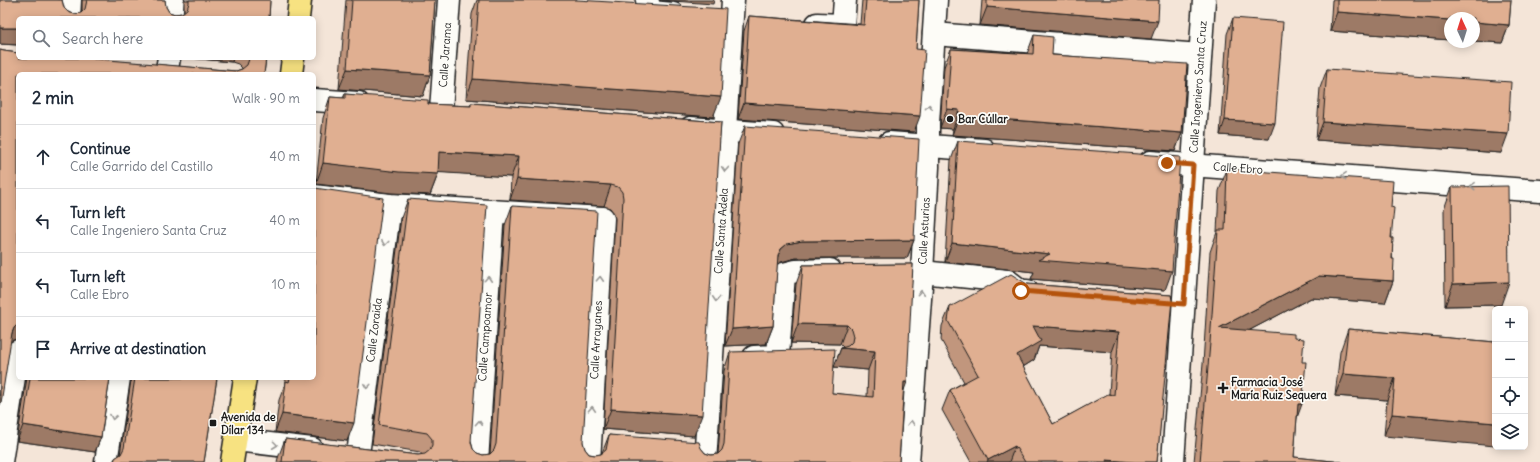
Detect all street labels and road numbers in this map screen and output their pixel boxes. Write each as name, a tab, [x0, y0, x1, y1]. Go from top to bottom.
street label: Calle Ingeniero Santa Cruz	[1186, 20, 1210, 154]
street label: Calle Jarama	[436, 22, 454, 88]
street label: Calle Ebro	[1213, 159, 1263, 177]
street label: Calle Santa Adela	[711, 187, 731, 275]
street label: Calle Asturias	[915, 197, 933, 265]
street label: Calle Campoamor	[475, 292, 495, 382]
street label: Calle Zoraida	[363, 297, 385, 363]
street label: Calle Arrayanes	[587, 300, 605, 380]

